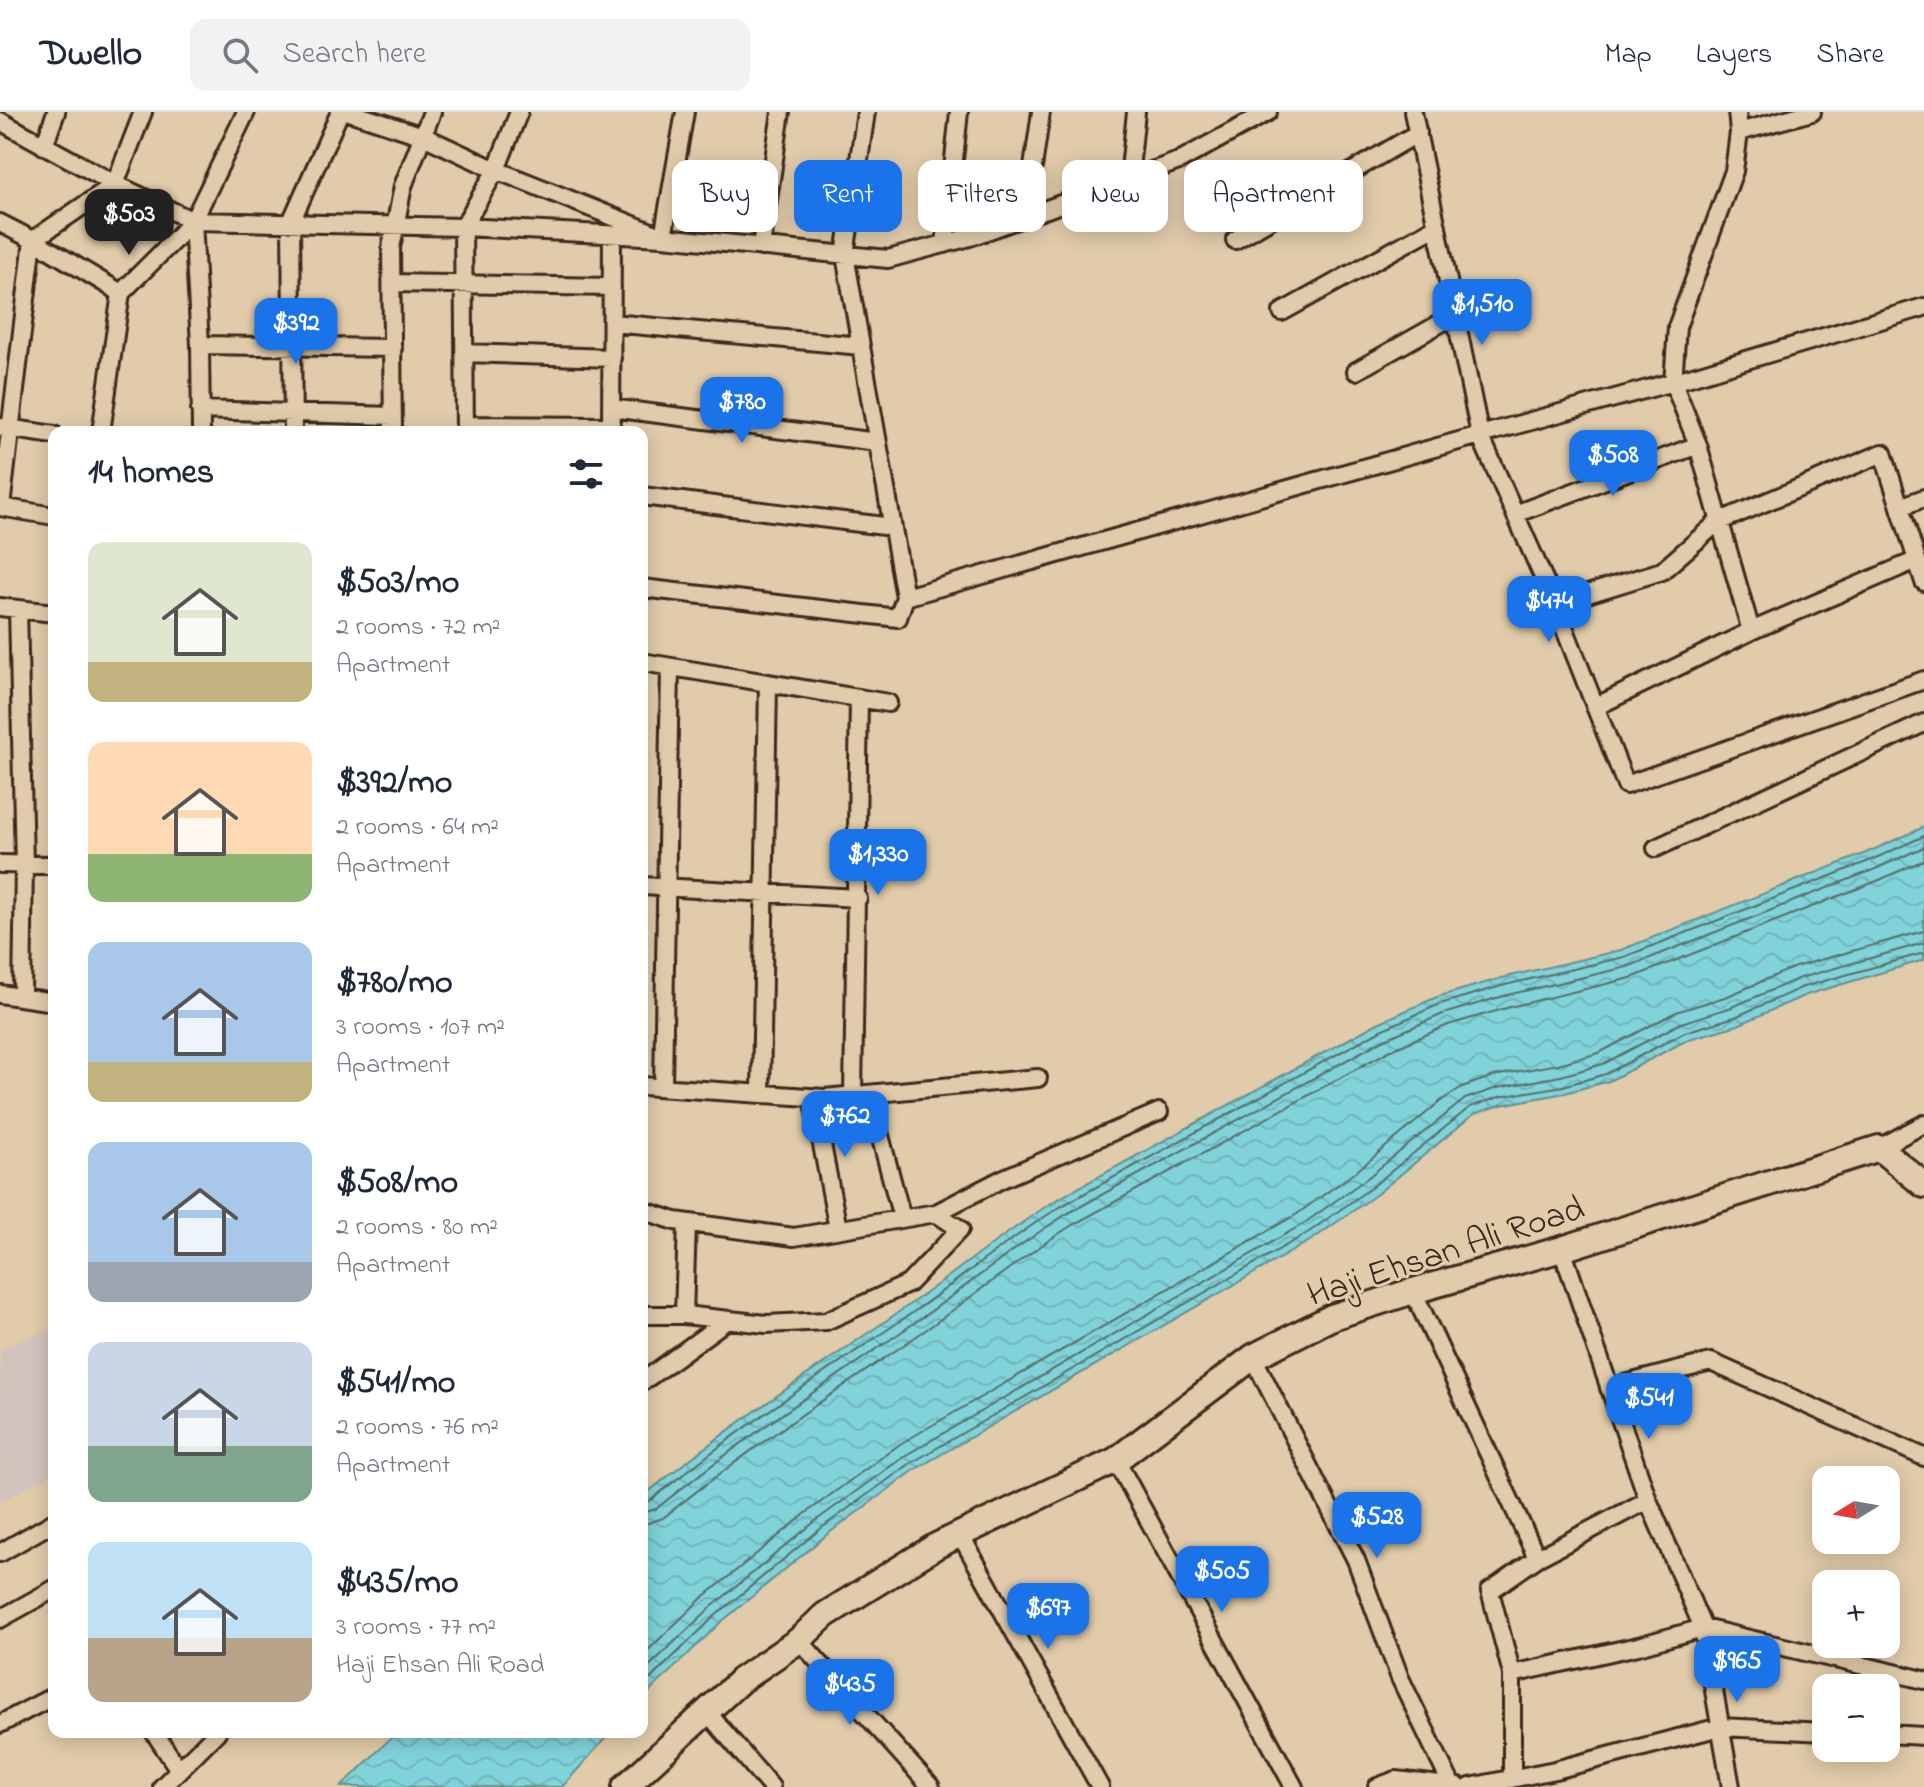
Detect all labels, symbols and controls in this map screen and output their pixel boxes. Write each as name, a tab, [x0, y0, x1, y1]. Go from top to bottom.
search box	[190, 19, 750, 91]
text: Dwello	[40, 27, 142, 83]
icon: search	[218, 33, 262, 77]
text: Search here	[282, 33, 426, 77]
text: Map	[1604, 35, 1652, 76]
text: Layers	[1696, 35, 1772, 76]
text: Share	[1816, 35, 1884, 76]
chip: Buy	[672, 160, 778, 232]
chip: Rent	[794, 160, 902, 232]
chip: Filters	[918, 160, 1046, 232]
chip: New	[1062, 160, 1168, 232]
chip: Apartment	[1184, 160, 1363, 232]
pin: $503	[82, 189, 176, 257]
text: $503	[103, 196, 155, 234]
pin: $1,510	[1417, 279, 1547, 347]
text: $1,510	[1451, 286, 1513, 324]
pin: $392	[249, 298, 343, 366]
text: $392	[272, 305, 320, 343]
pin: $780	[695, 377, 789, 445]
text: $780	[718, 384, 766, 422]
pin: $508	[1566, 430, 1660, 498]
text: $508	[1587, 437, 1639, 475]
text: 14 homes	[88, 449, 214, 499]
icon: filters	[564, 452, 608, 496]
text: $503/mo	[336, 559, 459, 609]
icon: home	[152, 574, 248, 670]
pin: $474	[1502, 576, 1596, 644]
text: $474	[1525, 583, 1573, 621]
text: 2 rooms · 72 m²	[336, 609, 501, 647]
text: Apartment	[336, 647, 450, 685]
text: $392/mo	[336, 759, 452, 809]
icon: home	[152, 774, 248, 870]
text: 2 rooms · 64 m²	[336, 809, 499, 847]
pin: $1,330	[813, 829, 943, 897]
text: $1,330	[847, 836, 909, 874]
text: Apartment	[336, 847, 450, 885]
text: $780/mo	[336, 959, 453, 1009]
icon: home	[152, 974, 248, 1070]
text: 3 rooms · 107 m²	[336, 1009, 505, 1047]
text: Apartment	[336, 1047, 450, 1085]
pin: $762	[798, 1091, 892, 1159]
text: $762	[820, 1098, 870, 1136]
text: $508/mo	[336, 1159, 458, 1209]
icon: home	[152, 1174, 248, 1270]
street label: Haji Ehsan Ali Road	[1301, 1184, 1592, 1323]
text: 2 rooms · 80 m²	[336, 1209, 498, 1247]
text: Apartment	[336, 1247, 450, 1285]
text: $541/mo	[336, 1359, 455, 1409]
pin: $541	[1602, 1373, 1696, 1441]
icon: home	[152, 1374, 248, 1470]
text: $541	[1624, 1380, 1674, 1418]
text: 2 rooms · 76 m²	[336, 1409, 499, 1447]
text: Apartment	[336, 1447, 450, 1485]
north arrow	[1812, 1466, 1900, 1554]
map controls	[1812, 1466, 1900, 1762]
pin: $528	[1330, 1492, 1424, 1560]
text: $528	[1350, 1499, 1404, 1537]
pin: $505	[1175, 1546, 1269, 1614]
text: $505	[1194, 1553, 1250, 1591]
text: $435/mo	[336, 1559, 459, 1609]
button: +	[1812, 1570, 1900, 1658]
icon: home	[152, 1574, 248, 1670]
pin: $697	[1001, 1583, 1095, 1651]
text: $697	[1025, 1590, 1071, 1628]
text: 3 rooms · 77 m²	[336, 1609, 496, 1647]
pin: $965	[1690, 1636, 1784, 1704]
text: $965	[1712, 1643, 1762, 1681]
text: Haji Ehsan Ali Road	[336, 1647, 544, 1685]
pin: $435	[803, 1659, 897, 1727]
text: $435	[824, 1666, 876, 1704]
button: −	[1812, 1674, 1900, 1762]

